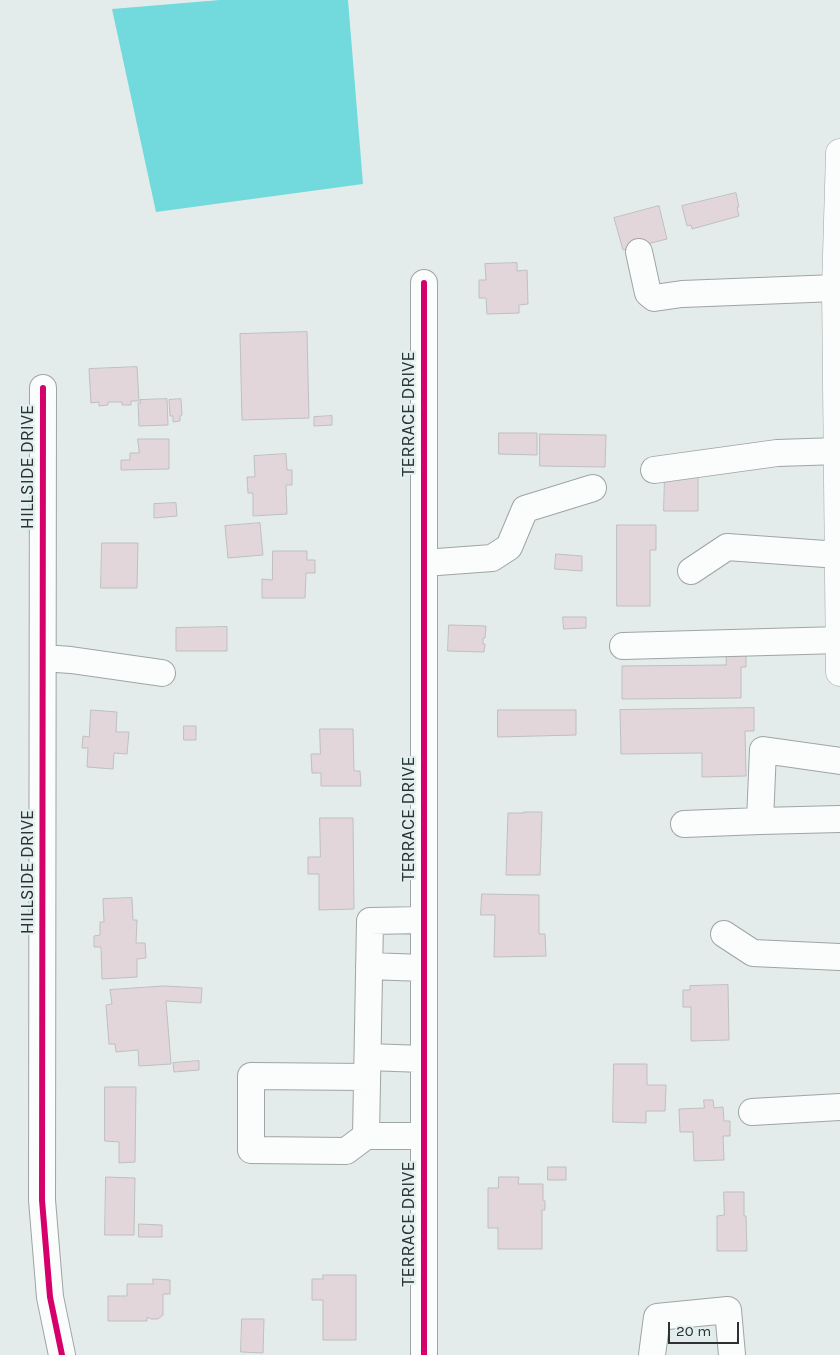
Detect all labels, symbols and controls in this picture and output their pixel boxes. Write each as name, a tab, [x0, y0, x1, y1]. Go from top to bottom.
street label: TERRACE DRIVE	[398, 351, 420, 477]
street label: HILLSIDE DRIVE	[17, 405, 39, 529]
street label: TERRACE DRIVE	[398, 756, 420, 882]
street label: HILLSIDE DRIVE	[17, 810, 39, 934]
street label: TERRACE DRIVE	[398, 1161, 420, 1287]
scale bar	[670, 1312, 741, 1344]
text: 20 m	[676, 1322, 711, 1340]

